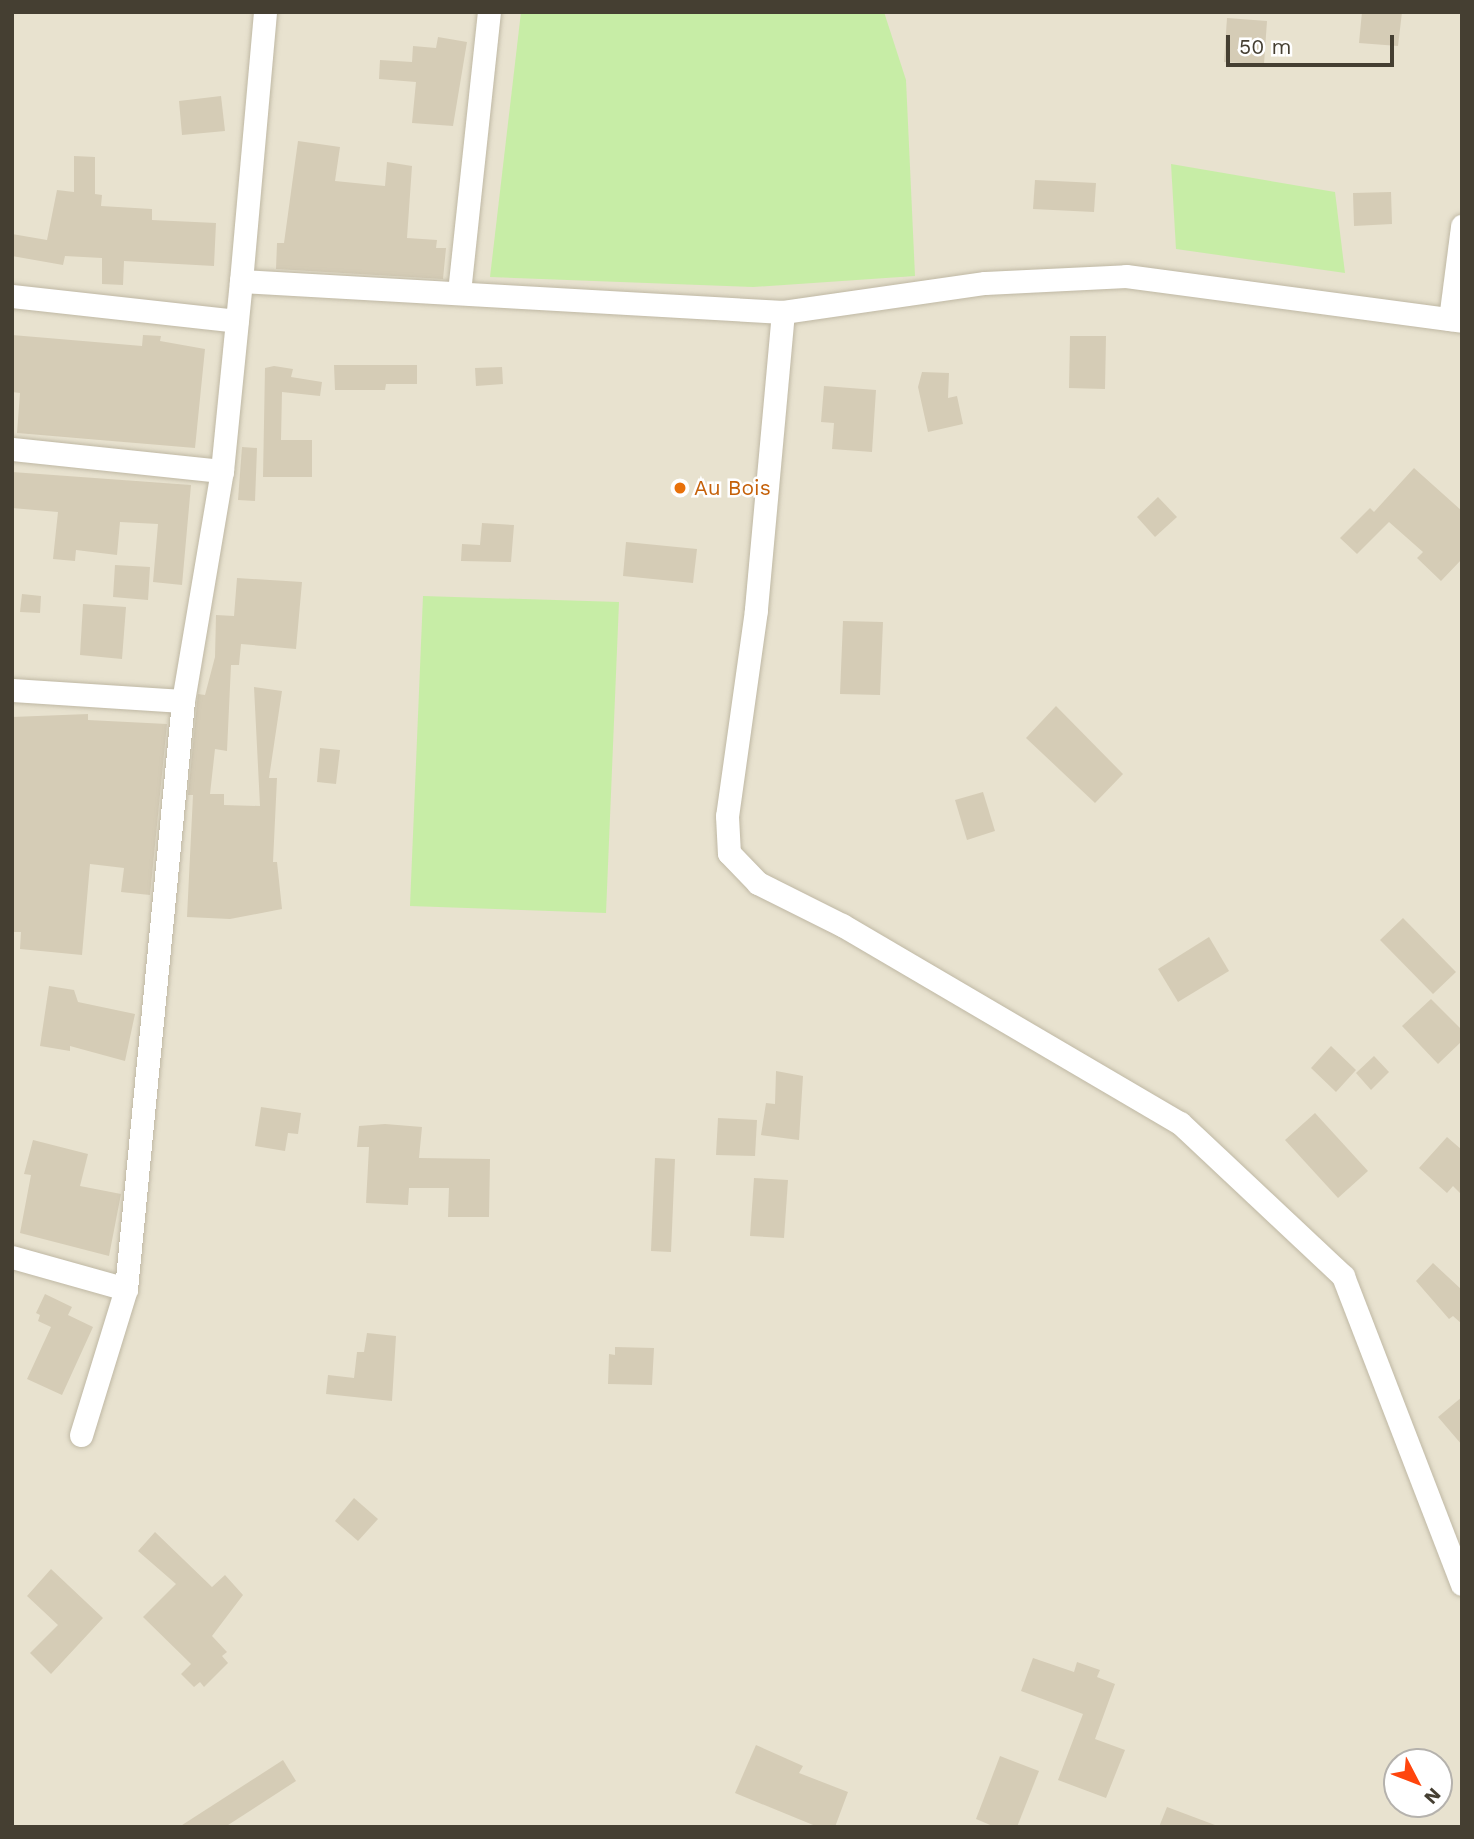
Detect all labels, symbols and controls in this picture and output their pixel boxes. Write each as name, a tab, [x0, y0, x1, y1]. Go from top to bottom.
scale bar	[1229, 21, 1397, 65]
text: 50 m	[1239, 34, 1291, 59]
place label: Au Bois	[694, 475, 771, 501]
marker: Au Bois	[672, 480, 688, 496]
north arrow	[1383, 1748, 1453, 1818]
text: N	[1419, 1783, 1446, 1809]

